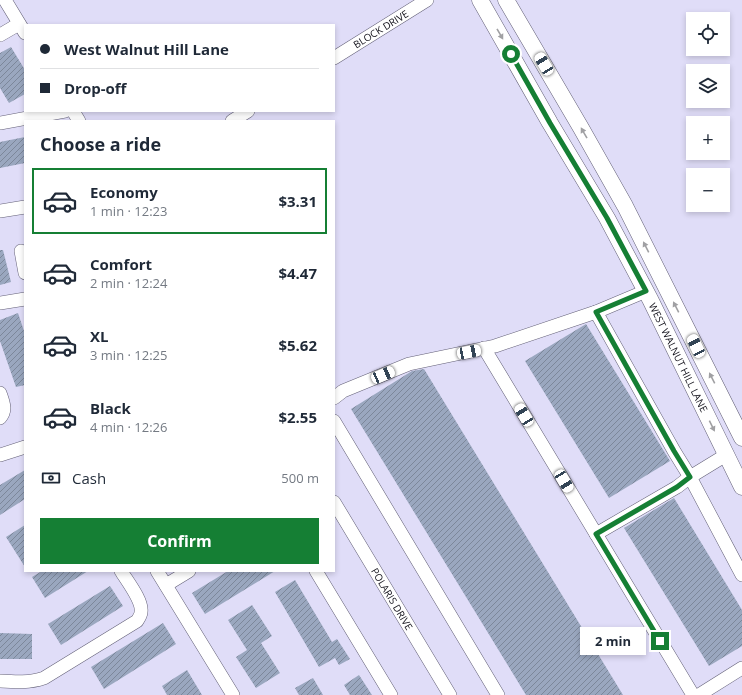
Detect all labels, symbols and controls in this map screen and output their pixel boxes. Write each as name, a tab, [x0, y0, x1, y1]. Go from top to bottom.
street label: BLOCK DRIVE	[351, 6, 411, 51]
map controls	[686, 12, 730, 212]
button: locate	[686, 12, 730, 56]
one-way arrow	[496, 28, 503, 40]
text: West Walnut Hill Lane	[64, 39, 229, 59]
route start	[502, 45, 520, 63]
car	[533, 51, 555, 77]
button: layers	[686, 64, 730, 108]
text: Drop-off	[64, 78, 126, 98]
button: +	[686, 116, 730, 160]
one-way arrow	[581, 127, 588, 139]
text: Choose a ride	[40, 132, 161, 156]
button: −	[686, 168, 730, 212]
text: Economy	[90, 182, 158, 202]
icon: car	[42, 183, 78, 219]
text: $3.31	[278, 191, 317, 211]
text: 1 min · 12:23	[90, 202, 167, 220]
one-way arrow	[643, 241, 649, 253]
text: Comfort	[90, 254, 152, 274]
icon: car	[42, 255, 78, 291]
text: $4.47	[278, 263, 317, 283]
text: 2 min · 12:24	[90, 274, 167, 292]
street label: WEST WALNUT HILL LANE	[646, 300, 711, 414]
one-way arrow	[673, 301, 679, 313]
text: XL	[90, 326, 108, 346]
icon: car	[42, 327, 78, 363]
car	[685, 333, 707, 359]
text: $5.62	[278, 335, 317, 355]
car	[456, 344, 482, 360]
text: 3 min · 12:25	[90, 346, 167, 364]
car	[370, 365, 396, 385]
one-way arrow	[709, 373, 715, 384]
text: Black	[90, 398, 131, 418]
icon: car	[42, 399, 78, 435]
car	[513, 402, 535, 428]
text: $2.55	[278, 407, 317, 427]
text: 4 min · 12:26	[90, 418, 167, 436]
one-way arrow	[709, 420, 715, 432]
icon: cash	[40, 467, 62, 489]
text: Cash	[72, 468, 106, 488]
car	[553, 468, 575, 494]
text: 500 m	[281, 469, 319, 487]
button: Confirm	[40, 518, 319, 564]
street label: POLARIS DRIVE	[368, 565, 416, 633]
callout: 2 min	[580, 627, 646, 655]
text: 2 min	[595, 632, 631, 650]
route end	[651, 632, 669, 650]

